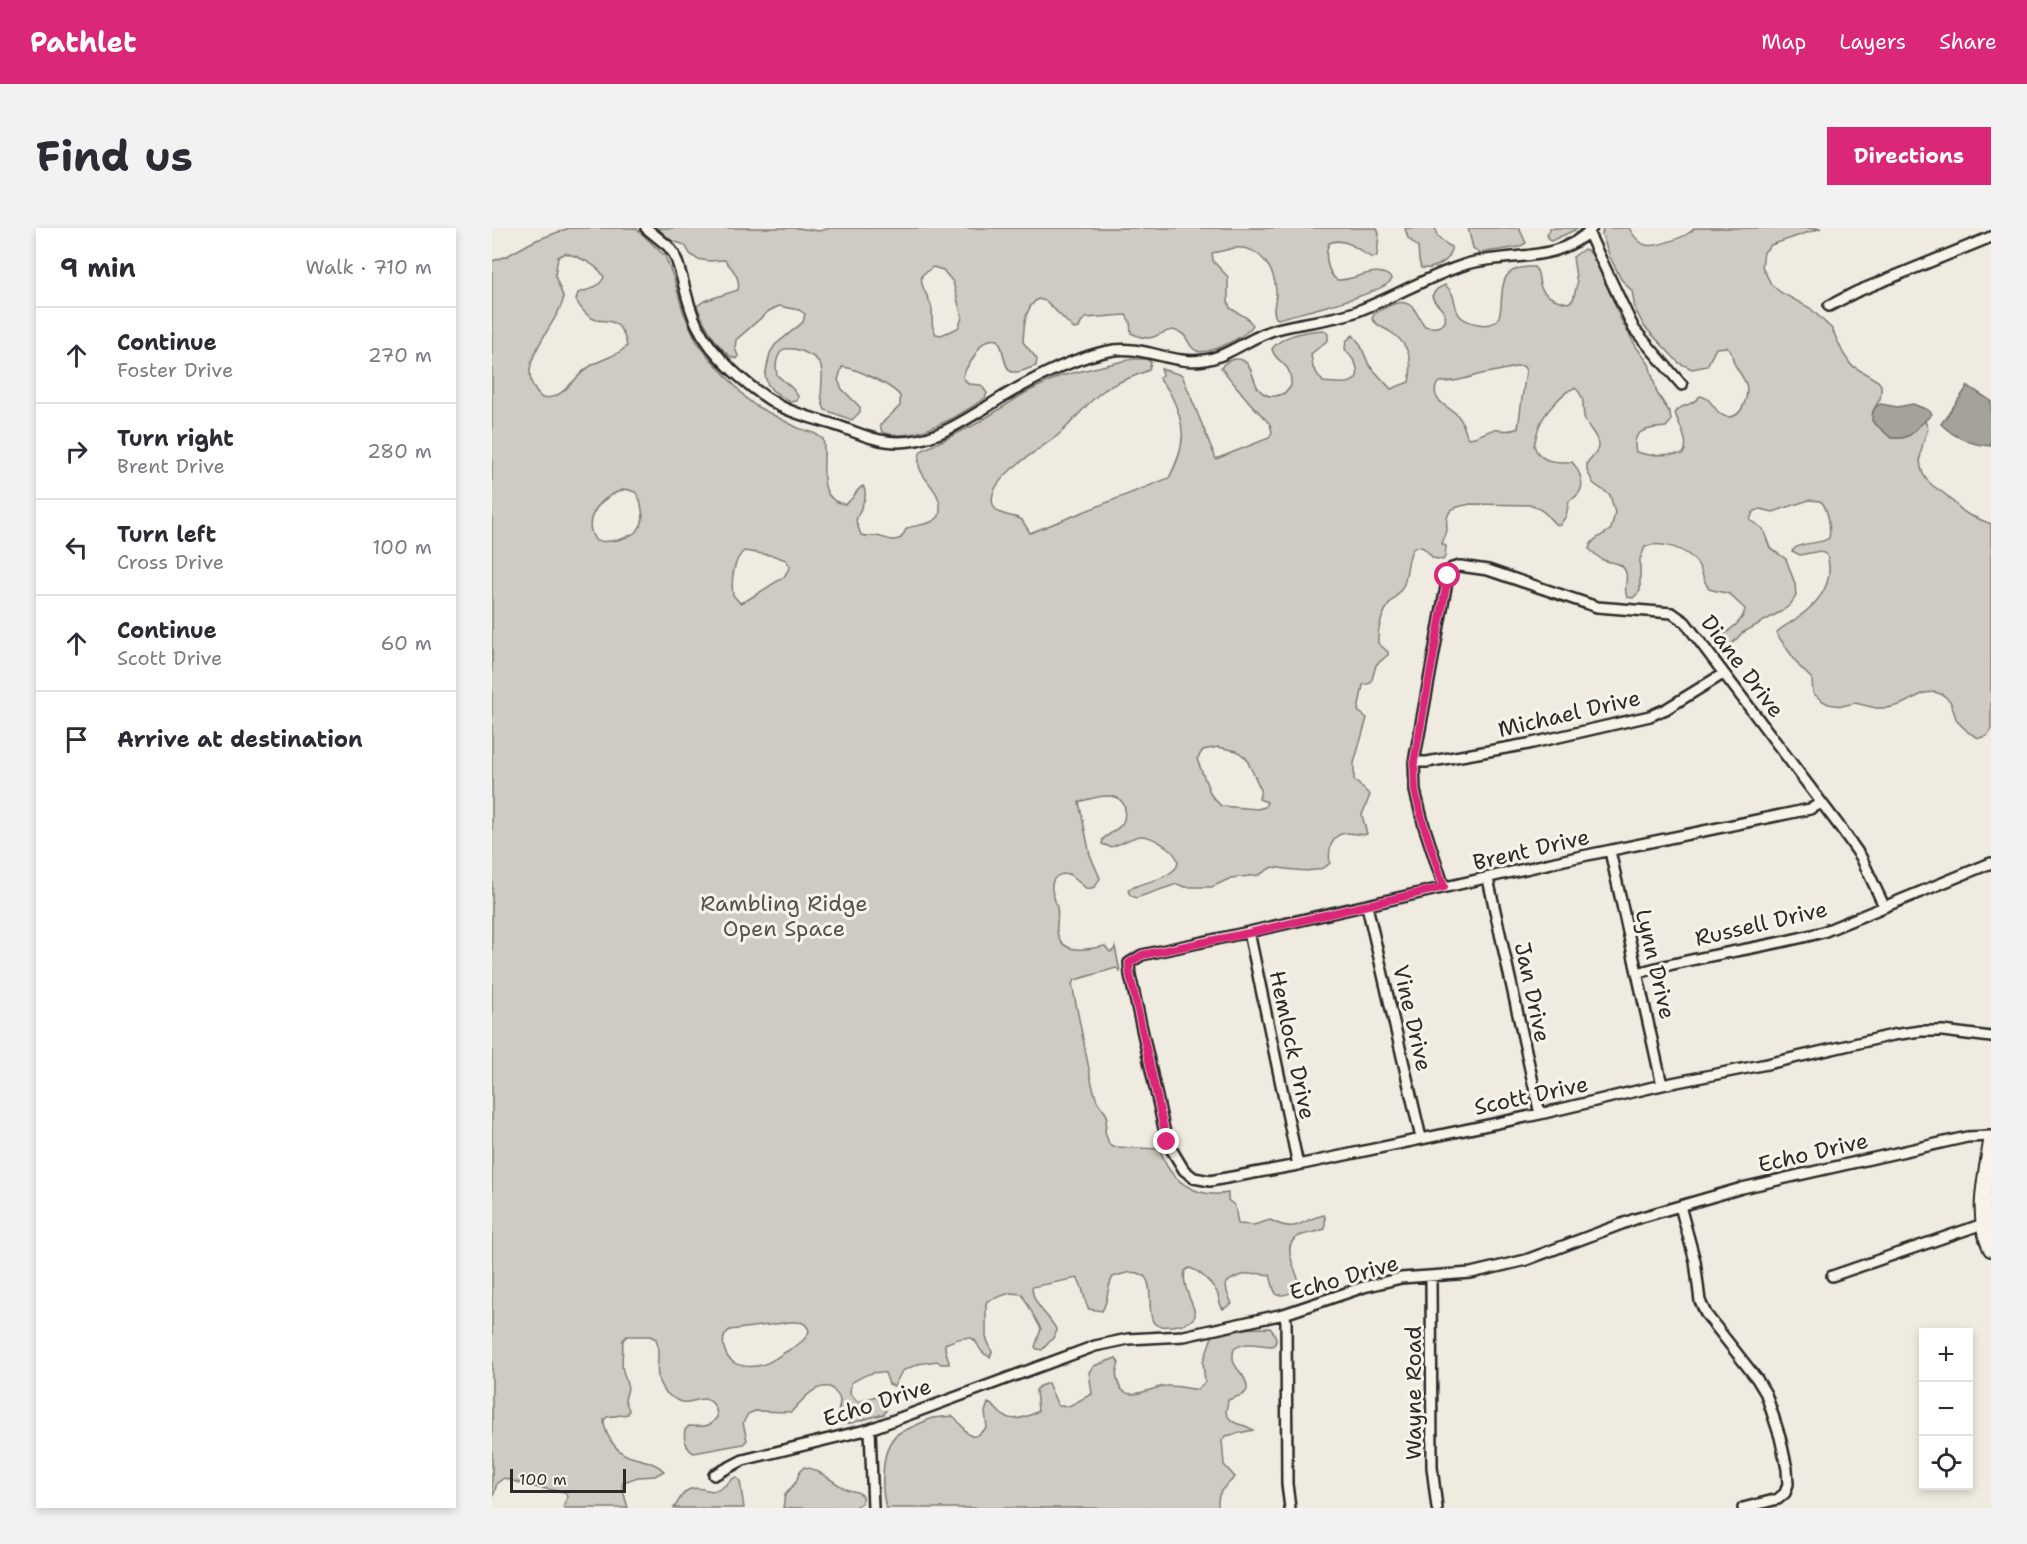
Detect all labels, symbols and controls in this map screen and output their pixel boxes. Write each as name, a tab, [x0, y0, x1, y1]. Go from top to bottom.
text: Pathlet	[30, 23, 137, 61]
text: Map	[1761, 28, 1806, 56]
text: Layers	[1839, 28, 1906, 56]
text: Share	[1939, 28, 1997, 56]
button: Directions	[1827, 127, 1991, 185]
text: Find us	[36, 128, 193, 184]
text: 9 min	[60, 250, 136, 285]
text: Walk · 710 m	[306, 254, 432, 280]
text: Continue	[117, 328, 217, 357]
icon: ahead	[60, 339, 93, 372]
text: 270 m	[368, 342, 432, 368]
text: Foster Drive	[117, 357, 233, 383]
text: Turn right	[117, 424, 234, 453]
icon: right	[60, 435, 93, 468]
text: 280 m	[367, 438, 432, 464]
text: Brent Drive	[117, 453, 225, 479]
text: Turn left	[117, 520, 216, 549]
icon: left	[60, 531, 93, 564]
text: 100 m	[372, 534, 432, 560]
text: Cross Drive	[117, 549, 224, 575]
route start	[1434, 562, 1460, 588]
street label: Diane Drive	[1694, 609, 1791, 724]
text: Continue	[117, 616, 217, 645]
icon: ahead	[60, 627, 93, 660]
text: 60 m	[380, 630, 432, 656]
text: Scott Drive	[117, 645, 222, 671]
street label: Michael Drive	[1495, 683, 1643, 744]
icon: arrive	[60, 723, 93, 756]
text: Arrive at destination	[117, 725, 363, 754]
street label: Brent Drive	[1470, 822, 1592, 877]
park label: Rambling Ridge Open Space	[700, 889, 868, 943]
street label: Russell Drive	[1692, 894, 1830, 953]
street label: Lynn Drive	[1629, 906, 1682, 1022]
street label: Jan Drive	[1508, 939, 1557, 1045]
street label: Vine Drive	[1386, 962, 1439, 1074]
street label: Hemlock Drive	[1263, 968, 1322, 1122]
street label: Scott Drive	[1471, 1069, 1591, 1122]
street label: Echo Drive	[1755, 1126, 1871, 1179]
route end	[1153, 1128, 1179, 1154]
street label: Echo Drive	[1286, 1248, 1402, 1307]
street label: Wayne Road	[1399, 1326, 1428, 1460]
map controls	[1919, 1328, 1973, 1490]
button: +	[1919, 1328, 1973, 1382]
street label: Echo Drive	[819, 1371, 935, 1434]
button: −	[1919, 1382, 1973, 1436]
button: locate	[1919, 1436, 1973, 1490]
scale bar	[510, 1466, 626, 1494]
text: 100 m	[519, 1469, 567, 1490]

